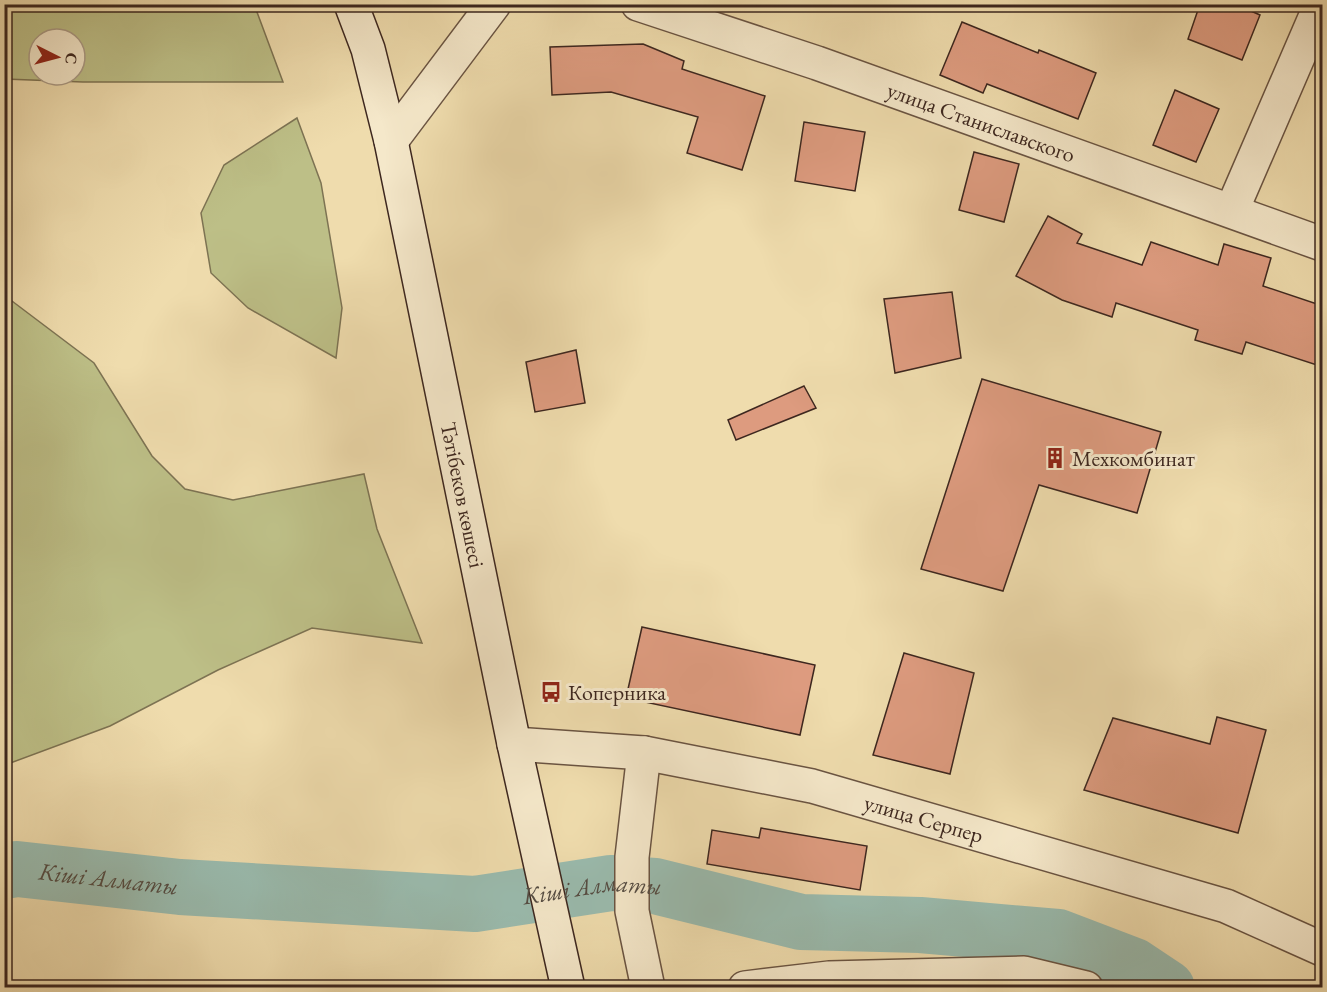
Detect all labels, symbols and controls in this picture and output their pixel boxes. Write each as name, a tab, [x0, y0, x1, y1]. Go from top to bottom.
north arrow	[27, 27, 87, 87]
text: С	[60, 52, 82, 65]
street label: улица Станиславского	[883, 75, 1079, 169]
street label: Тәтібеков көшесі	[434, 419, 492, 570]
place label: Мехкомбинат	[1072, 444, 1195, 473]
building icon: Мехкомбинат	[1043, 446, 1067, 470]
place label: Коперника	[568, 678, 666, 707]
bus stop icon: Коперника	[539, 680, 563, 704]
street label: улица Серпер	[861, 788, 987, 850]
water label: Кіші Алматы	[36, 855, 180, 902]
water label: Кіші Алматы	[519, 866, 663, 912]

